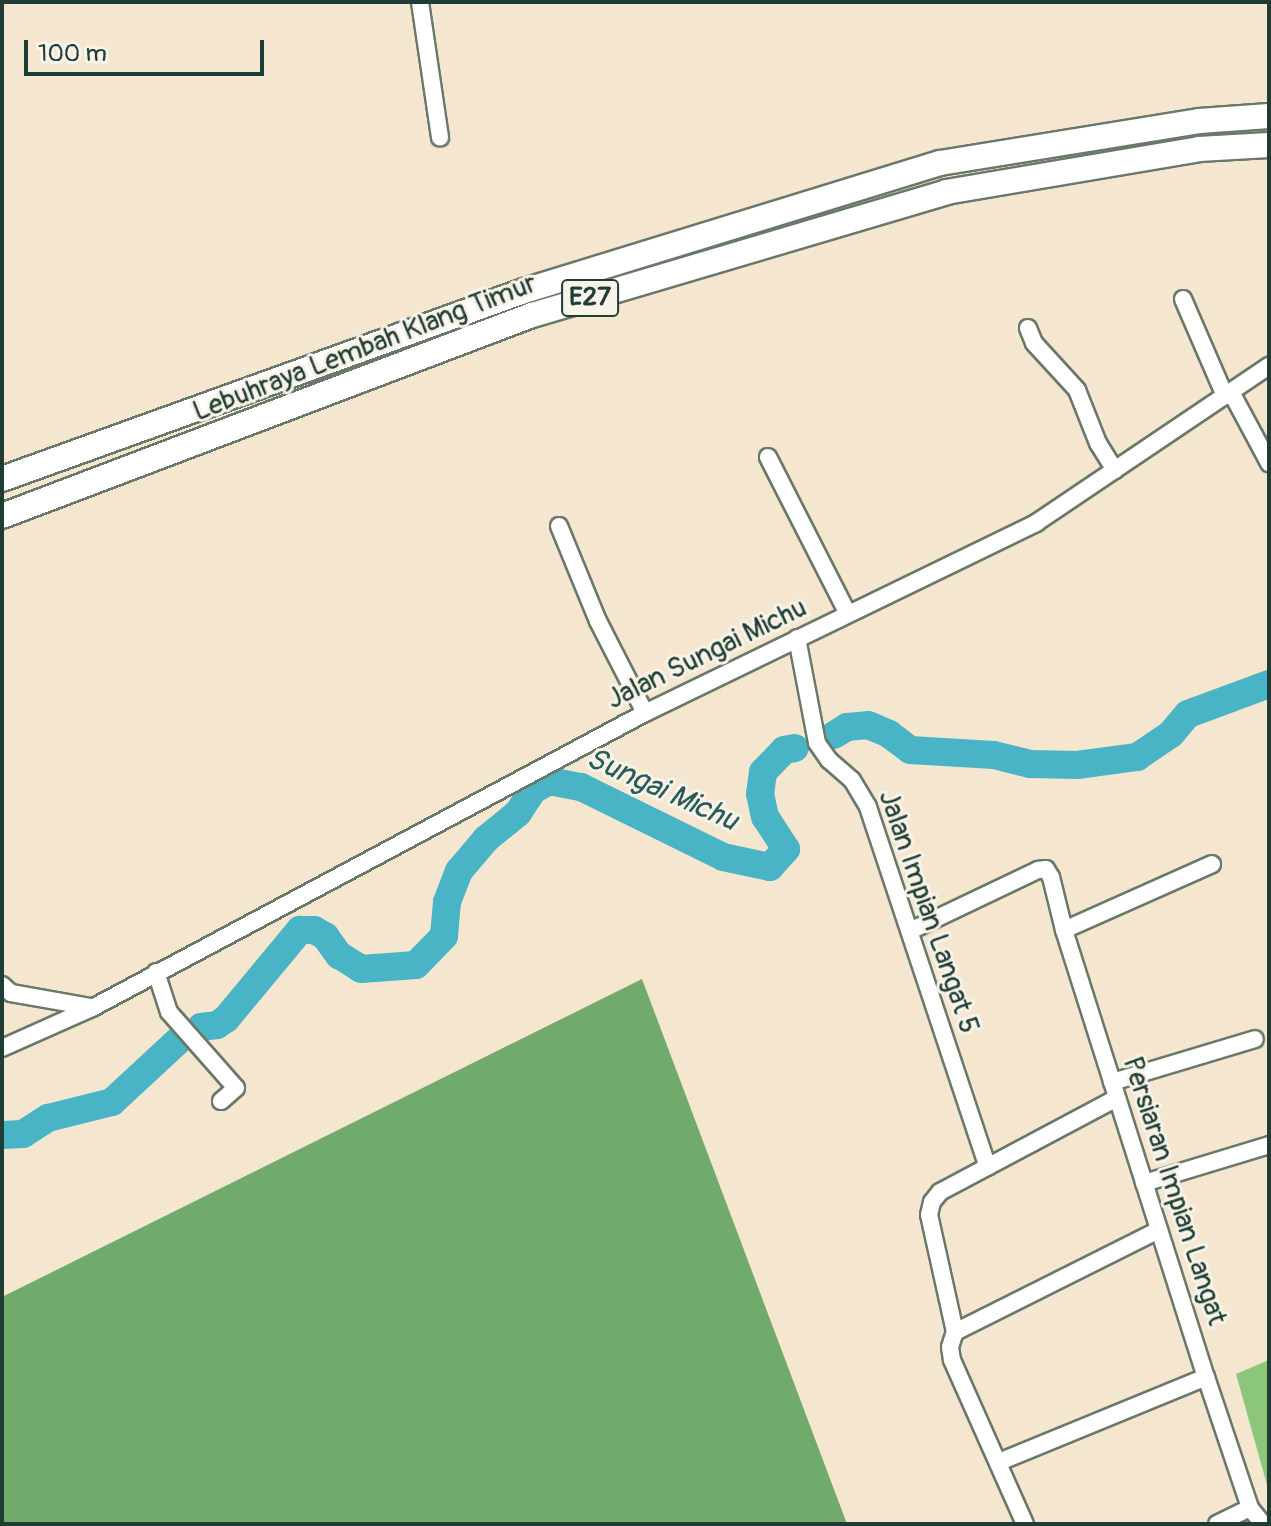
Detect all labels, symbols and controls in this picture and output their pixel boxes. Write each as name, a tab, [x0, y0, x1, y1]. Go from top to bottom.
scale bar	[28, 24, 268, 74]
text: 100 m	[38, 39, 107, 68]
street label: Lebuhraya Lembah Klang Timur	[188, 267, 542, 429]
road number: E27	[560, 276, 620, 320]
street label: Jalan Sungai Michu	[602, 591, 812, 717]
water label: Sungai Michu	[581, 741, 743, 839]
street label: Jalan Impian Langat 5	[871, 786, 985, 1038]
street label: Persiaran Impian Langat	[1115, 1053, 1233, 1329]

